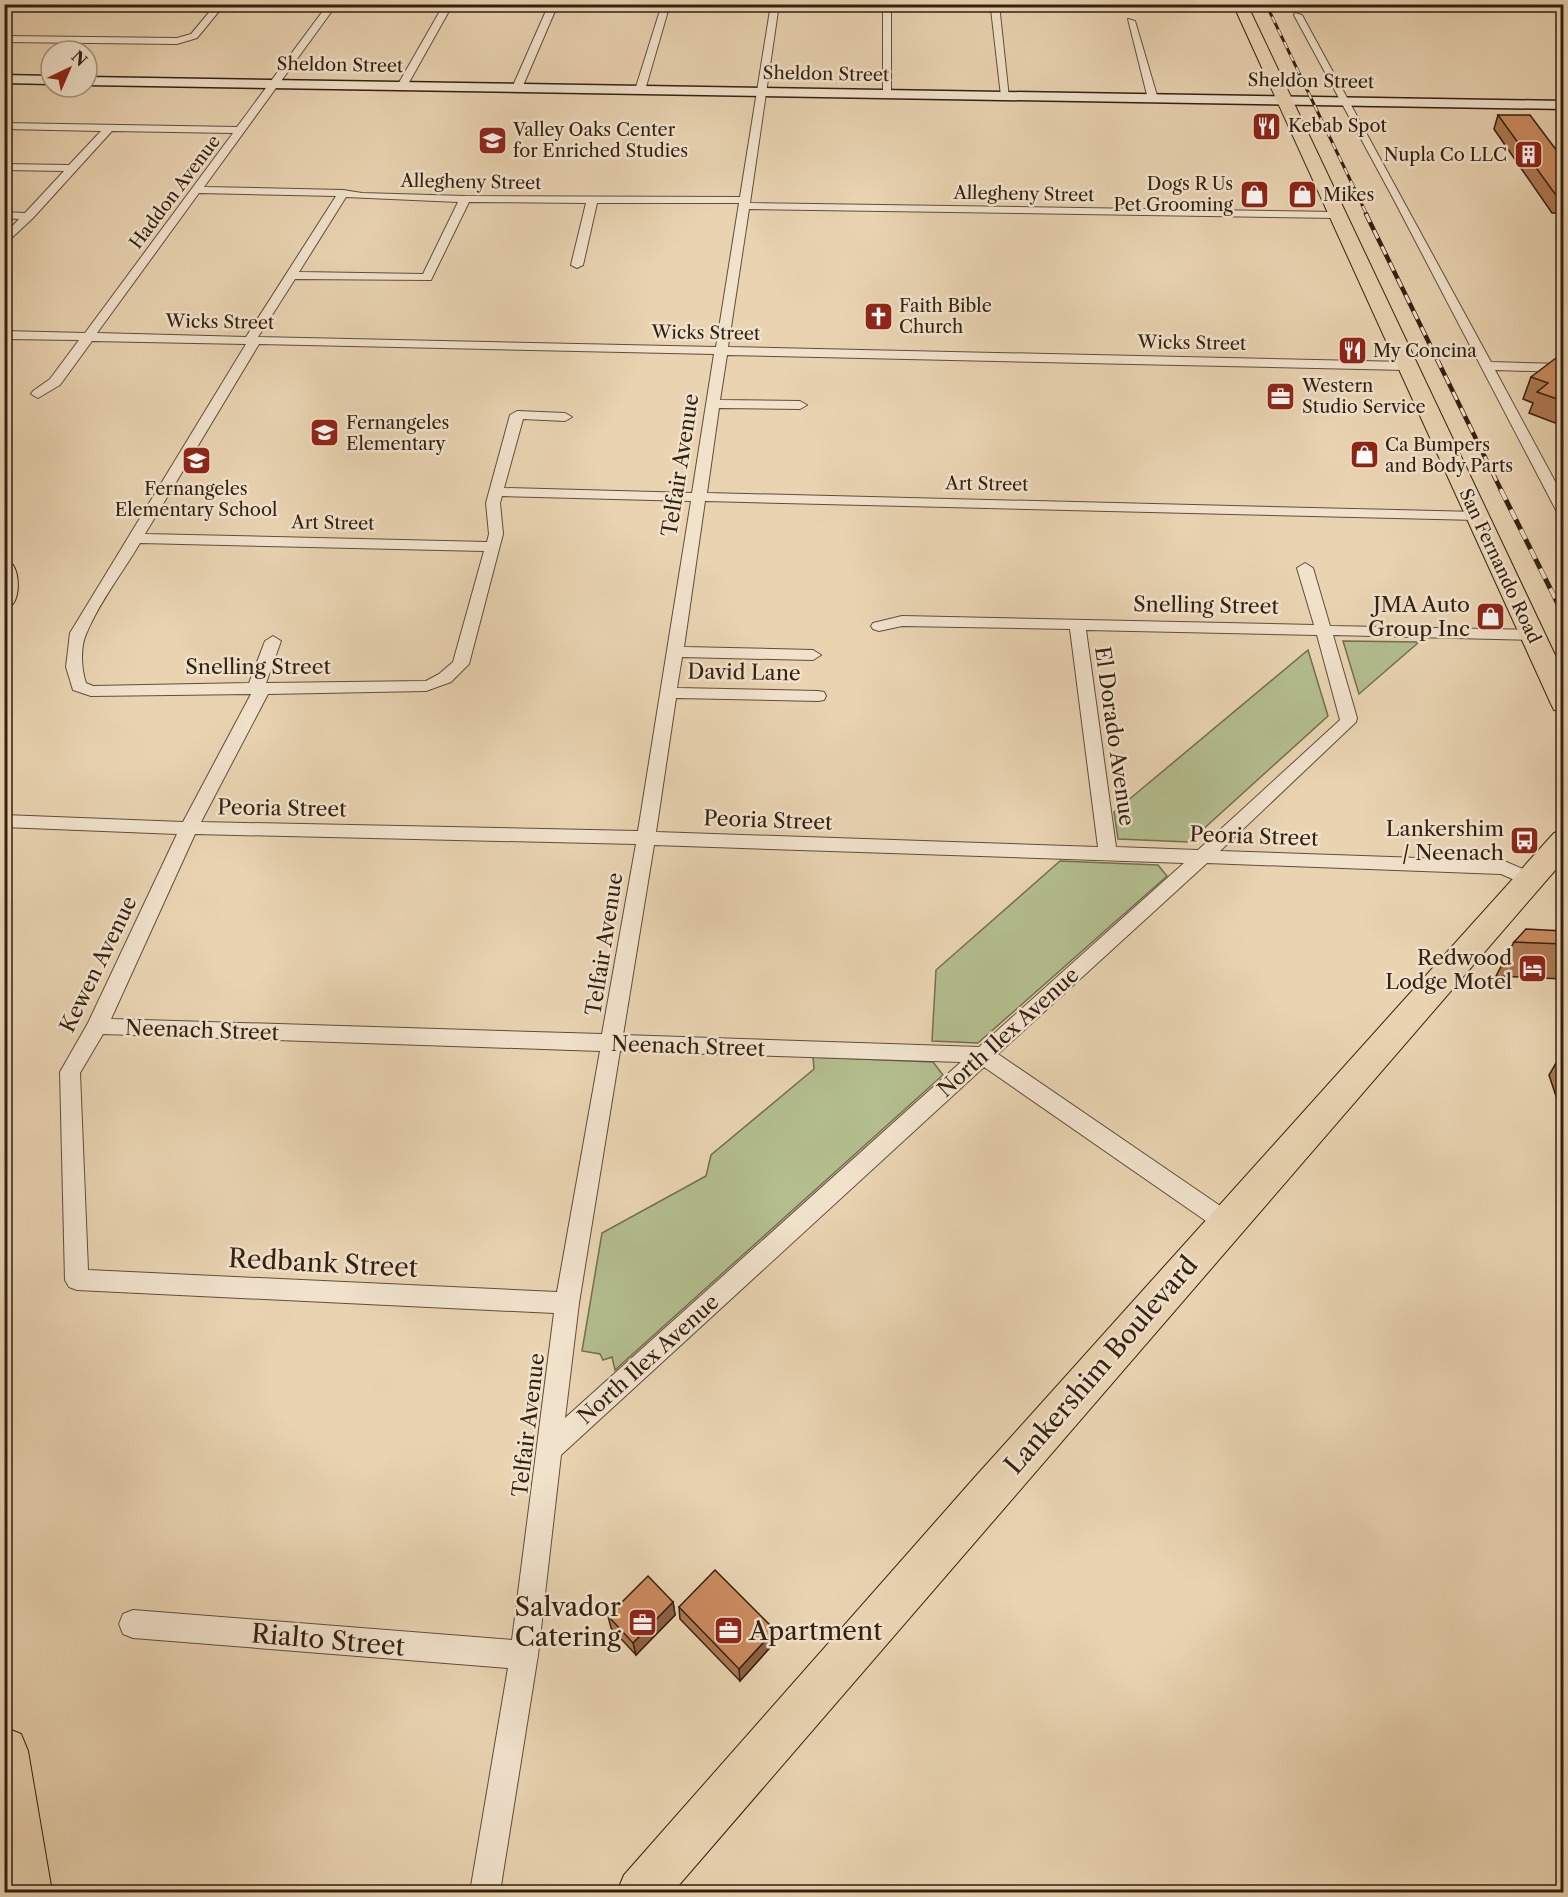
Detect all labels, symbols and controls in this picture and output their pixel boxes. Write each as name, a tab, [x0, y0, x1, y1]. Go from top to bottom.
north arrow	[39, 39, 99, 99]
text: N	[67, 46, 91, 70]
street label: Sheldon Street	[277, 53, 404, 77]
street label: Sheldon Street	[763, 62, 890, 86]
street label: Sheldon Street	[1248, 69, 1375, 93]
restaurant icon: Kebab Spot	[1251, 110, 1283, 142]
place label: Kebab Spot	[1288, 115, 1387, 137]
place label: Valley Oaks Center for Enriched Studies	[512, 119, 688, 162]
school or university icon: Valley Oaks Center for Enriched Studies	[476, 124, 508, 156]
street label: Haddon Avenue	[125, 131, 225, 253]
building icon: Nupla Co LLC	[1512, 139, 1544, 171]
place label: Nupla Co LLC	[1384, 144, 1507, 166]
street label: Allegheny Street	[399, 170, 542, 194]
place label: Dogs R Us Pet Grooming	[1113, 173, 1233, 216]
shop icon: Dogs R Us Pet Grooming	[1238, 178, 1270, 210]
shop icon: Mikes	[1286, 179, 1318, 211]
street label: Allegheny Street	[952, 182, 1095, 206]
place label: Mikes	[1323, 184, 1374, 206]
place label: Faith Bible Church	[899, 295, 992, 338]
church icon: Faith Bible Church	[862, 300, 894, 332]
street label: Wicks Street	[164, 310, 275, 334]
street label: Wicks Street	[650, 321, 761, 345]
street label: Wicks Street	[1136, 331, 1247, 355]
restaurant icon: My Concina	[1336, 335, 1368, 367]
place label: My Concina	[1373, 340, 1477, 362]
place label: Western Studio Service	[1301, 375, 1426, 418]
office icon: Western Studio Service	[1265, 380, 1297, 412]
street label: Telfair Avenue	[656, 392, 704, 538]
place label: Fernangeles Elementary	[346, 412, 449, 455]
school or university icon: Fernangeles Elementary	[309, 417, 341, 449]
place label: Ca Bumpers and Body Parts	[1385, 434, 1513, 477]
shop icon: Ca Bumpers and Body Parts	[1348, 439, 1380, 471]
school or university icon: Fernangeles Elementary School	[180, 444, 212, 476]
street label: Art Street	[944, 472, 1029, 496]
place label: Fernangeles Elementary School	[115, 478, 277, 521]
street label: San Fernando Road	[1454, 485, 1546, 647]
street label: Art Street	[290, 511, 375, 535]
street label: Snelling Street	[1133, 591, 1280, 619]
place label: JMA Auto Group Inc	[1368, 592, 1470, 641]
shop icon: JMA Auto Group Inc	[1475, 600, 1507, 632]
street label: El Dorado Avenue	[1090, 645, 1140, 827]
street label: Snelling Street	[185, 654, 331, 679]
street label: David Lane	[687, 659, 801, 685]
street label: Peoria Street	[217, 794, 347, 822]
street label: Peoria Street	[703, 805, 834, 835]
place label: Lankershim / Neenach	[1386, 816, 1504, 865]
street label: Peoria Street	[1189, 821, 1320, 851]
bus stop icon: Lankershim / Neenach	[1509, 824, 1541, 856]
street label: Telfair Avenue	[580, 871, 628, 1017]
street label: Kewen Avenue	[54, 892, 142, 1036]
place label: Redwood Lodge Motel	[1385, 945, 1512, 994]
hotel icon: Redwood Lodge Motel	[1517, 953, 1549, 985]
street label: North Ilex Avenue	[932, 962, 1084, 1102]
street label: Neenach Street	[125, 1015, 280, 1045]
street label: Neenach Street	[611, 1031, 766, 1061]
street label: Redbank Street	[227, 1242, 420, 1284]
street label: Lankershim Boulevard	[998, 1249, 1205, 1481]
street label: North Ilex Avenue	[572, 1289, 724, 1429]
street label: Telfair Avenue	[507, 1352, 549, 1498]
place label: Salvador Catering	[515, 1591, 621, 1653]
office icon: Salvador Catering	[626, 1606, 658, 1638]
office icon: Apartment	[712, 1615, 744, 1647]
place label: Apartment	[748, 1615, 883, 1647]
street label: Rialto Street	[250, 1617, 407, 1663]

